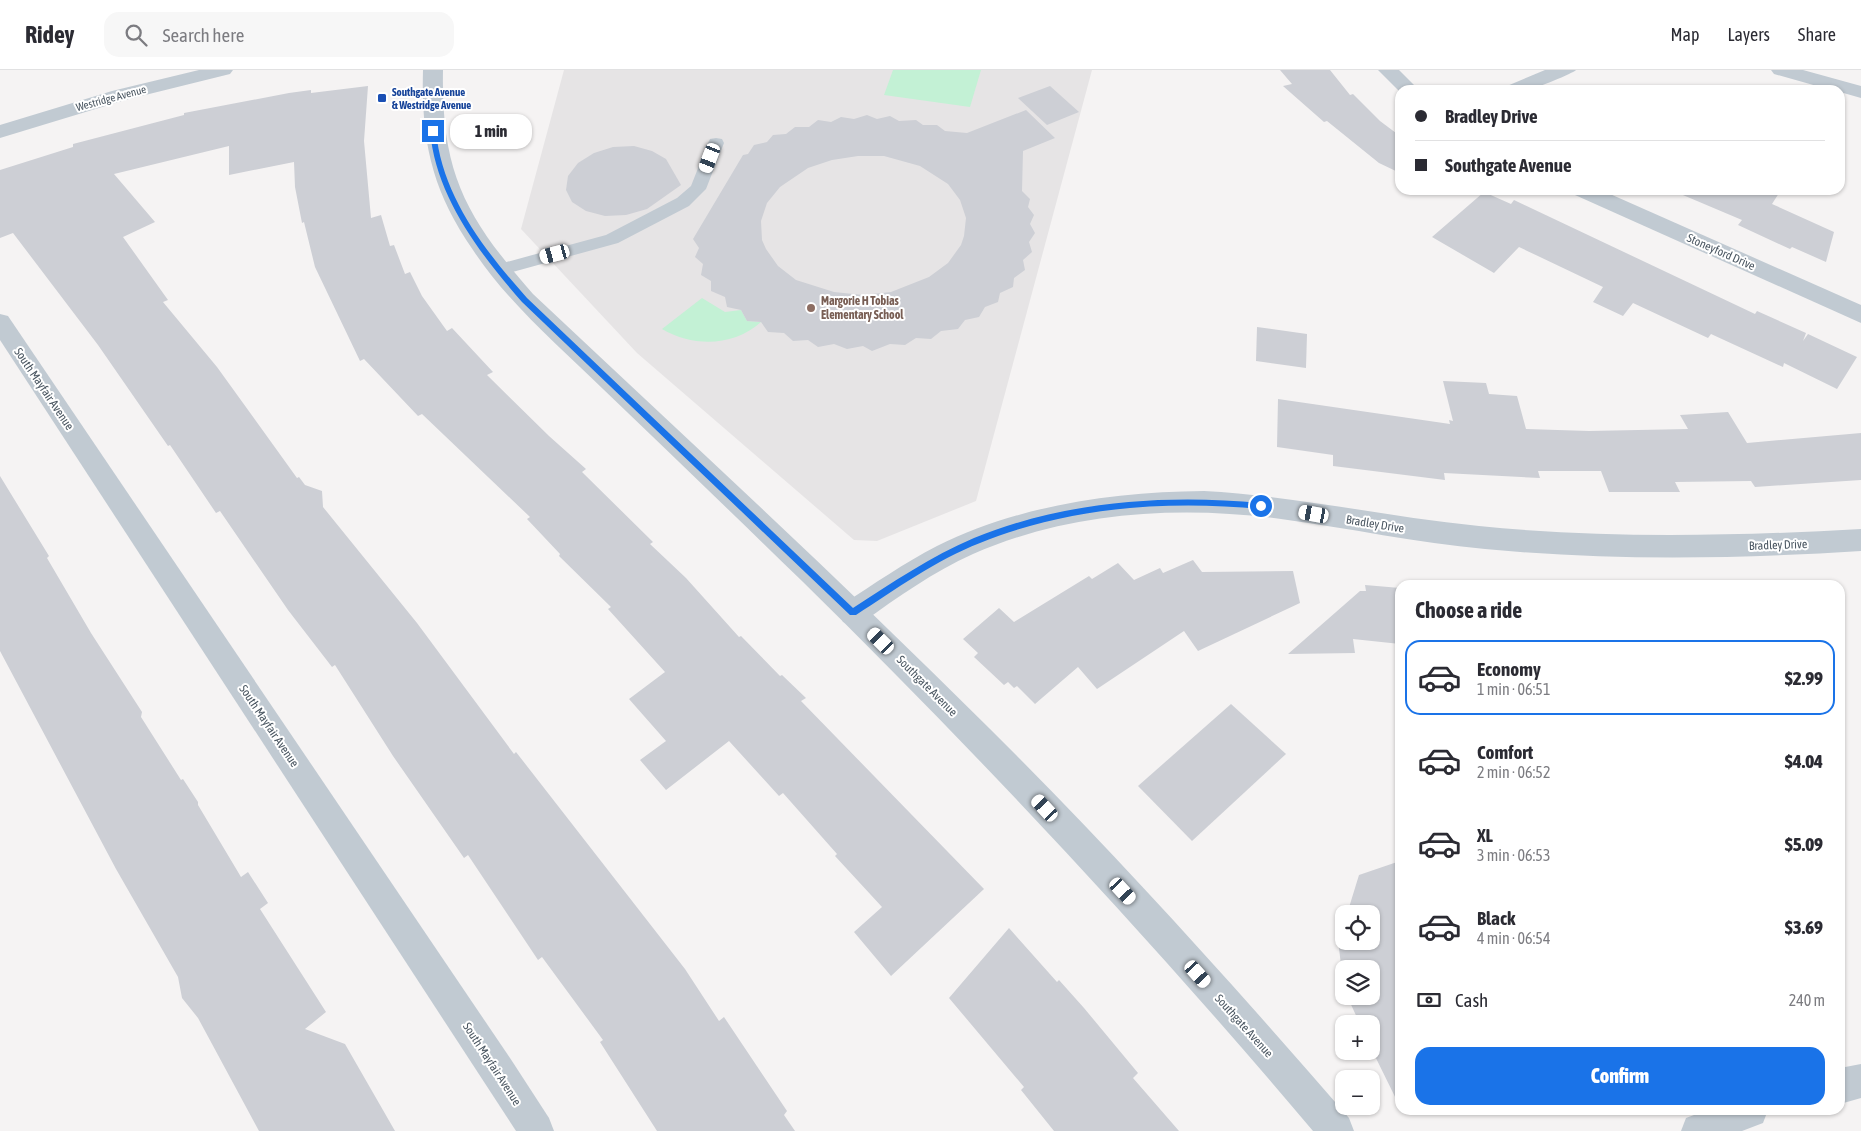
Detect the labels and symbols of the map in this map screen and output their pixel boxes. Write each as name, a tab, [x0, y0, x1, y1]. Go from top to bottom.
street label: Westridge Avenue	[75, 83, 147, 113]
place label: Southgate Avenue & Westridge Avenue	[392, 86, 471, 111]
marker: Southgate Avenue & Westridge Avenue	[376, 92, 388, 104]
callout: 1 min	[450, 114, 533, 148]
route end	[422, 120, 444, 142]
car	[697, 141, 722, 175]
street label: Stoneyford Drive	[1685, 231, 1757, 273]
car	[538, 243, 571, 265]
place label: Margorie H Tobias Elementary School	[821, 294, 904, 322]
marker: Margorie H Tobias Elementary School	[805, 302, 817, 314]
street label: South Mayfair Avenue	[11, 345, 77, 433]
route start	[1250, 495, 1272, 517]
car	[1297, 504, 1330, 524]
street label: Bradley Drive	[1345, 513, 1405, 535]
street label: Bradley Drive	[1749, 537, 1807, 553]
car	[865, 625, 896, 657]
street label: Southgate Avenue	[894, 653, 960, 719]
street label: South Mayfair Avenue	[236, 682, 302, 770]
car	[1029, 792, 1060, 824]
car	[1107, 875, 1138, 907]
car	[1182, 958, 1213, 990]
street label: Southgate Avenue	[1212, 992, 1276, 1060]
street label: South Mayfair Avenue	[460, 1020, 524, 1108]

